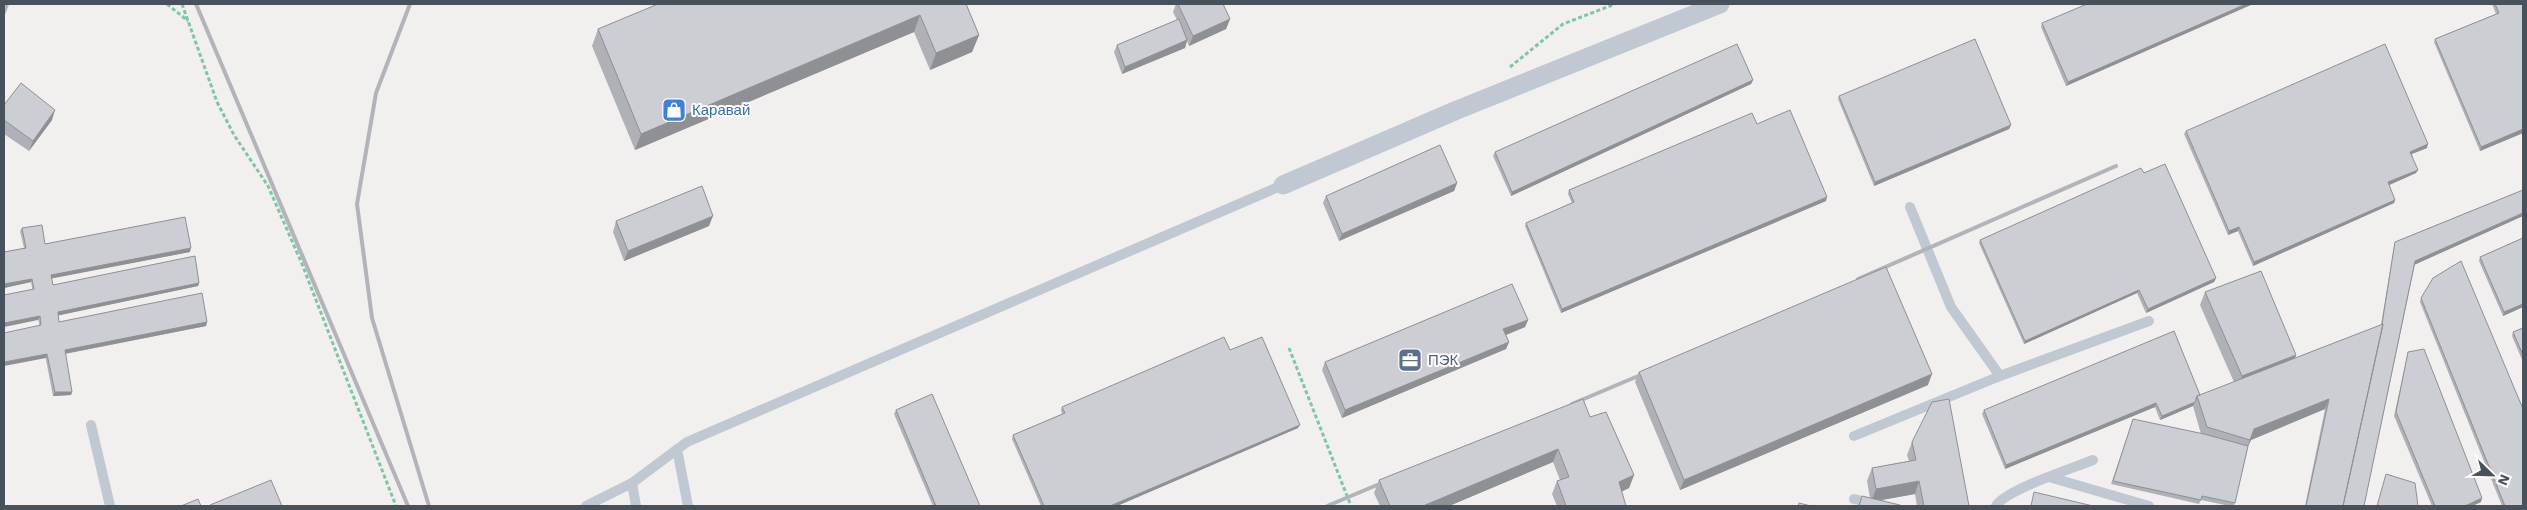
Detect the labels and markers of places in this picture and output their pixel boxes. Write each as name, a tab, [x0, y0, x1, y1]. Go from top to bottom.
shop icon: Каравай	[661, 97, 687, 123]
place label: Каравай	[692, 101, 750, 119]
office icon: ПЭК	[1397, 347, 1423, 373]
place label: ПЭК	[1428, 351, 1459, 369]

